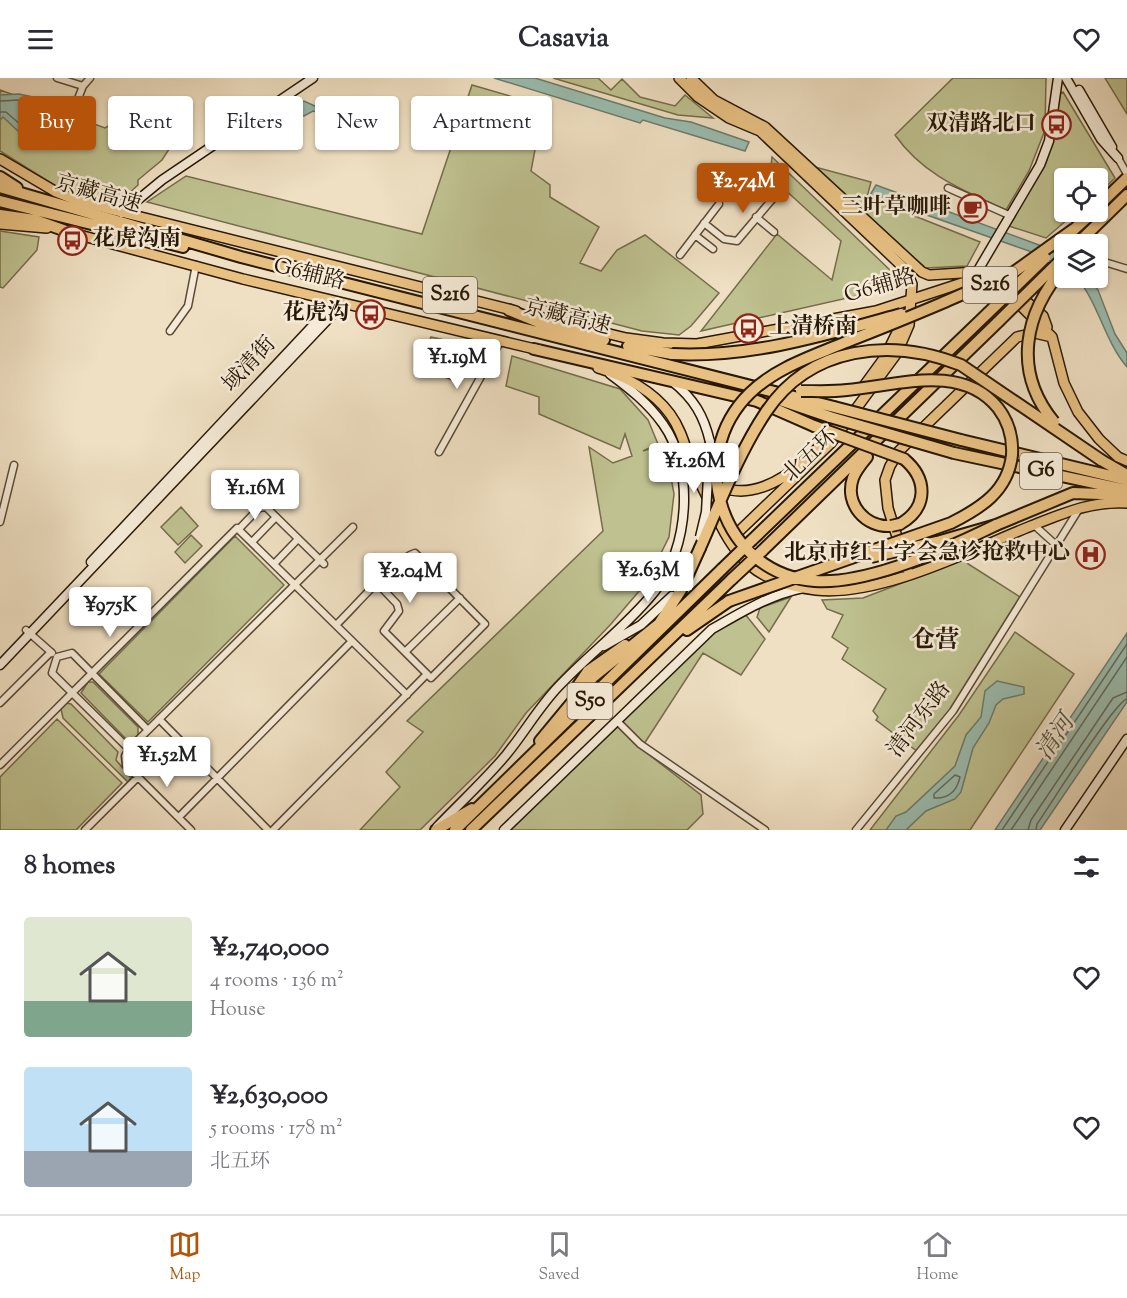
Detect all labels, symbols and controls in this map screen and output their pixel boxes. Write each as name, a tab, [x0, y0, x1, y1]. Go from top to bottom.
text: Casavia	[518, 20, 609, 59]
icon: menu	[24, 23, 57, 56]
icon: heart	[1070, 23, 1103, 56]
chip: Buy	[18, 96, 96, 150]
chip: Rent	[108, 96, 193, 150]
chip: Filters	[205, 96, 303, 150]
chip: New	[315, 96, 399, 150]
chip: Apartment	[411, 96, 552, 150]
place label: 双清路北口	[926, 109, 1036, 141]
bus stop icon: 双清路北口	[1041, 109, 1073, 141]
pin: ¥2.74M	[694, 163, 792, 214]
street label: 京藏高速	[51, 167, 145, 223]
text: ¥2.74M	[711, 168, 775, 197]
map controls	[1054, 168, 1108, 288]
button: locate	[1054, 168, 1108, 222]
place label: 三叶草咖啡	[841, 192, 951, 224]
cafe icon: 三叶草咖啡	[956, 192, 988, 224]
bus stop icon: 花虎沟南	[56, 224, 88, 256]
place label: 花虎沟南	[93, 224, 181, 256]
button: layers	[1054, 234, 1108, 288]
street label: G6辅路	[270, 251, 348, 299]
street label: G6辅路	[841, 262, 919, 312]
road number: S216	[963, 267, 1017, 303]
road number: S216	[423, 277, 477, 313]
street label: 京藏高速	[520, 292, 614, 344]
place label: 花虎沟	[283, 298, 349, 330]
bus stop icon: 花虎沟	[354, 298, 386, 330]
bus stop icon: 上清桥南	[732, 312, 764, 344]
place label: 上清桥南	[769, 312, 857, 344]
street label: 域清街	[216, 330, 284, 400]
pin: ¥1.19M	[408, 339, 506, 390]
text: ¥1.19M	[427, 344, 487, 373]
street label: 北五环	[776, 422, 846, 490]
pin: ¥1.26M	[645, 443, 743, 494]
text: ¥1.26M	[663, 448, 725, 477]
road number: G6	[1020, 453, 1062, 489]
pin: ¥1.16M	[206, 470, 304, 521]
text: ¥1.16M	[225, 475, 285, 504]
place label: 北京市红十字会急诊抢救中心	[784, 538, 1070, 570]
hospital icon: 北京市红十字会急诊抢救中心	[1075, 538, 1107, 570]
pin: ¥2.63M	[599, 552, 697, 603]
pin: ¥2.04M	[361, 553, 459, 604]
text: ¥2.63M	[616, 557, 680, 586]
text: ¥2.04M	[378, 558, 442, 587]
pin: ¥975K	[68, 587, 152, 638]
text: ¥975K	[83, 592, 137, 621]
district label: 仓营	[911, 624, 959, 658]
street label: 清河东路	[881, 675, 959, 765]
road number: S50	[568, 683, 612, 719]
water label: 清河	[1028, 705, 1086, 767]
pin: ¥1.52M	[118, 737, 216, 788]
text: ¥1.52M	[137, 742, 197, 771]
text: 8 homes	[24, 848, 115, 885]
icon: filters	[1070, 850, 1103, 883]
text: ¥2,740,000	[210, 930, 329, 967]
icon: home	[72, 941, 144, 1013]
icon: heart	[1070, 961, 1103, 994]
text: 4 rooms · 136 m²	[210, 967, 344, 996]
text: House	[210, 996, 265, 1025]
text: ¥2,630,000	[210, 1078, 328, 1115]
icon: home	[72, 1091, 144, 1163]
icon: heart	[1070, 1111, 1103, 1144]
text: 5 rooms · 178 m²	[210, 1115, 343, 1144]
text: 北五环	[210, 1148, 270, 1177]
tab: Map	[168, 1228, 201, 1287]
tab: Saved	[538, 1228, 580, 1287]
tab: Home	[917, 1228, 958, 1287]

